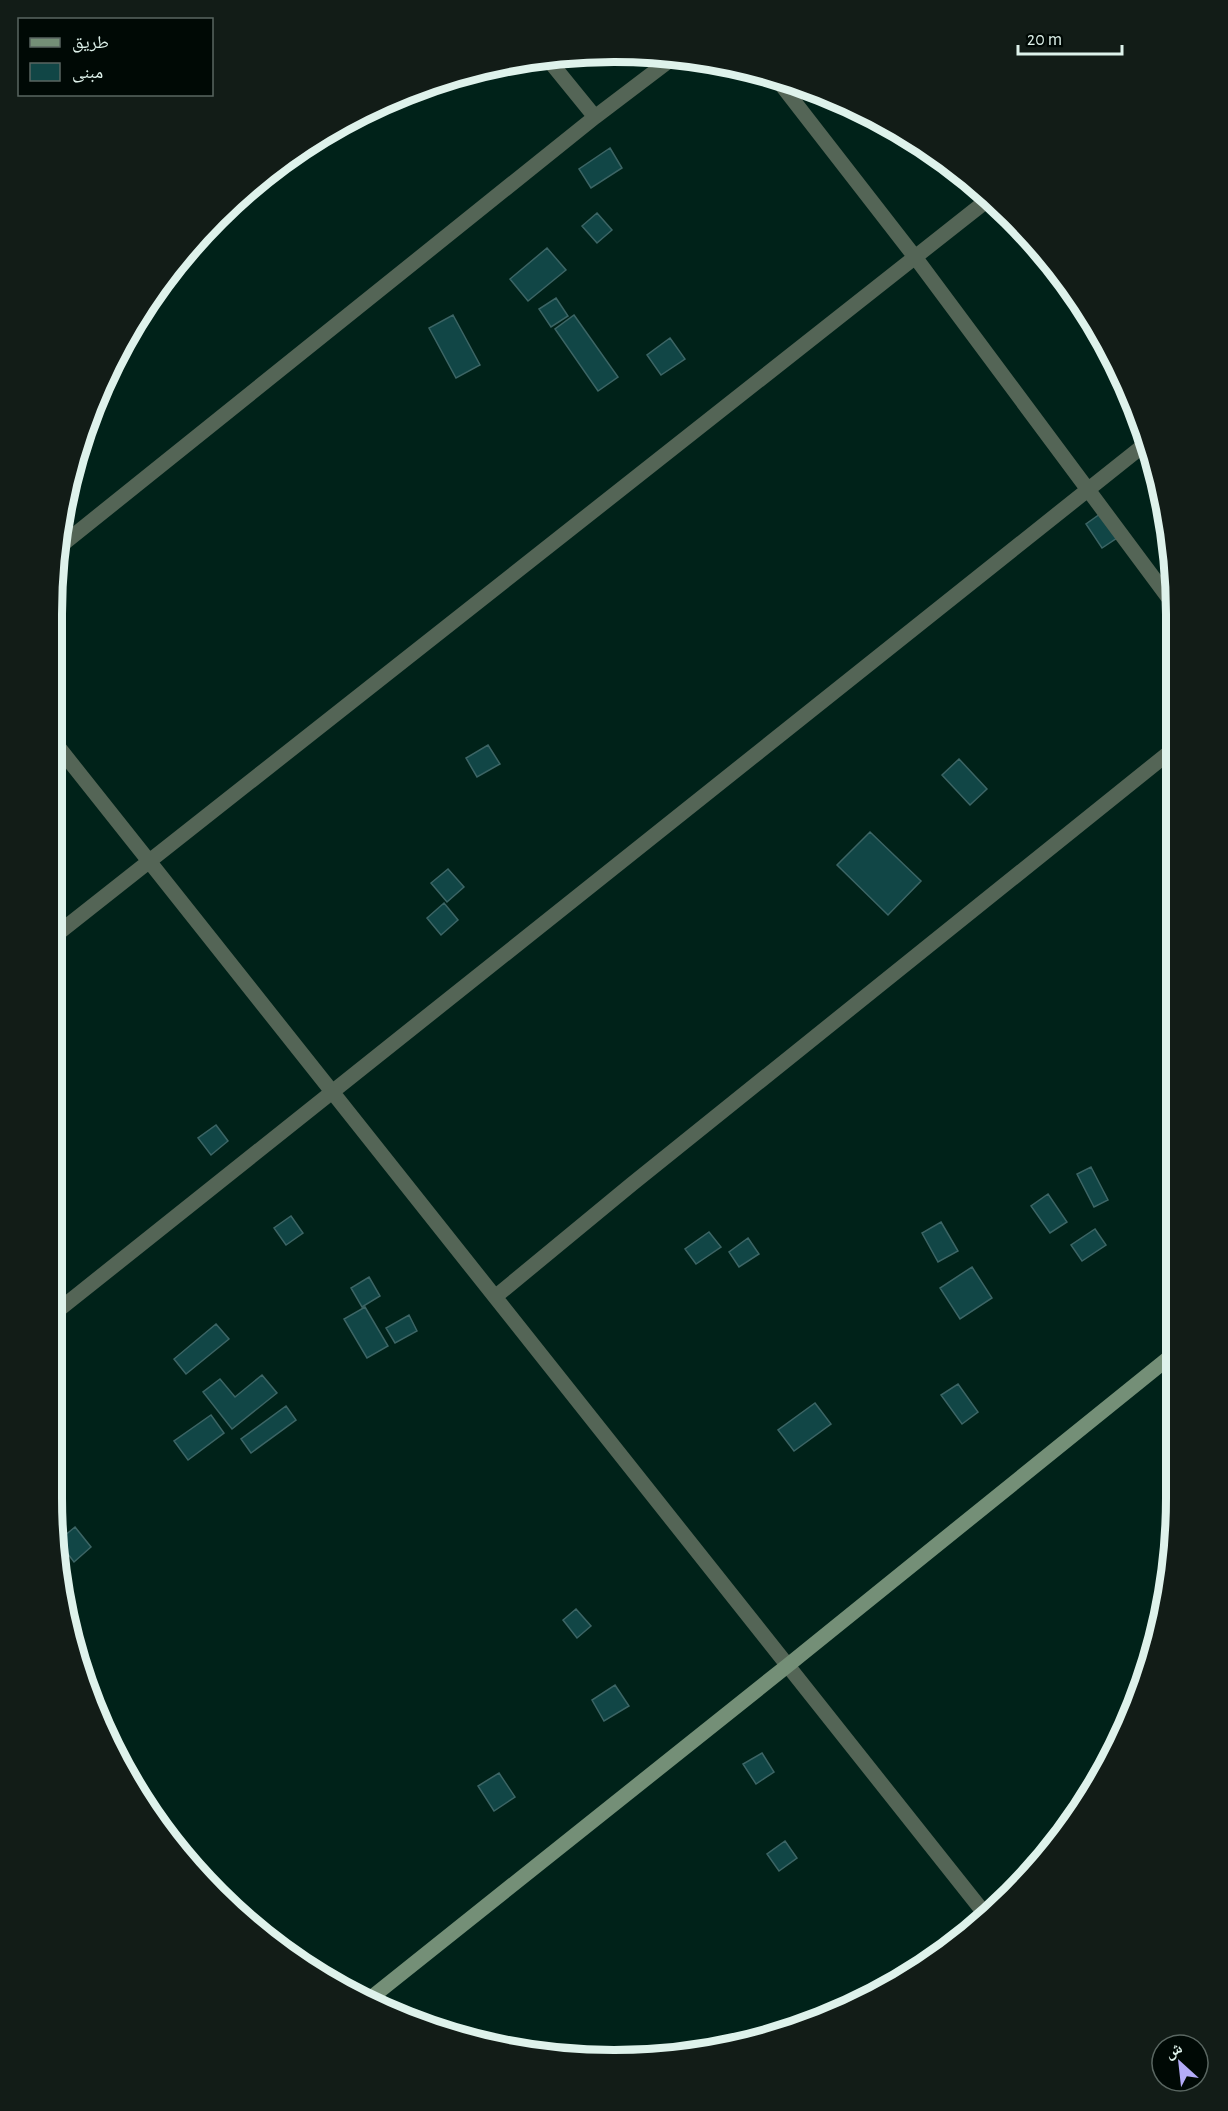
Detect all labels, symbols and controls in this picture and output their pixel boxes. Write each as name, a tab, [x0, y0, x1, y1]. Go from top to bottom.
legend	[18, 18, 213, 96]
scale bar	[1018, 18, 1122, 56]
text: 20 m	[1027, 31, 1062, 49]
text: طريق	[72, 34, 109, 53]
text: مبنى	[72, 64, 103, 83]
north arrow	[1150, 2033, 1210, 2093]
text: ش	[1162, 2040, 1185, 2062]

